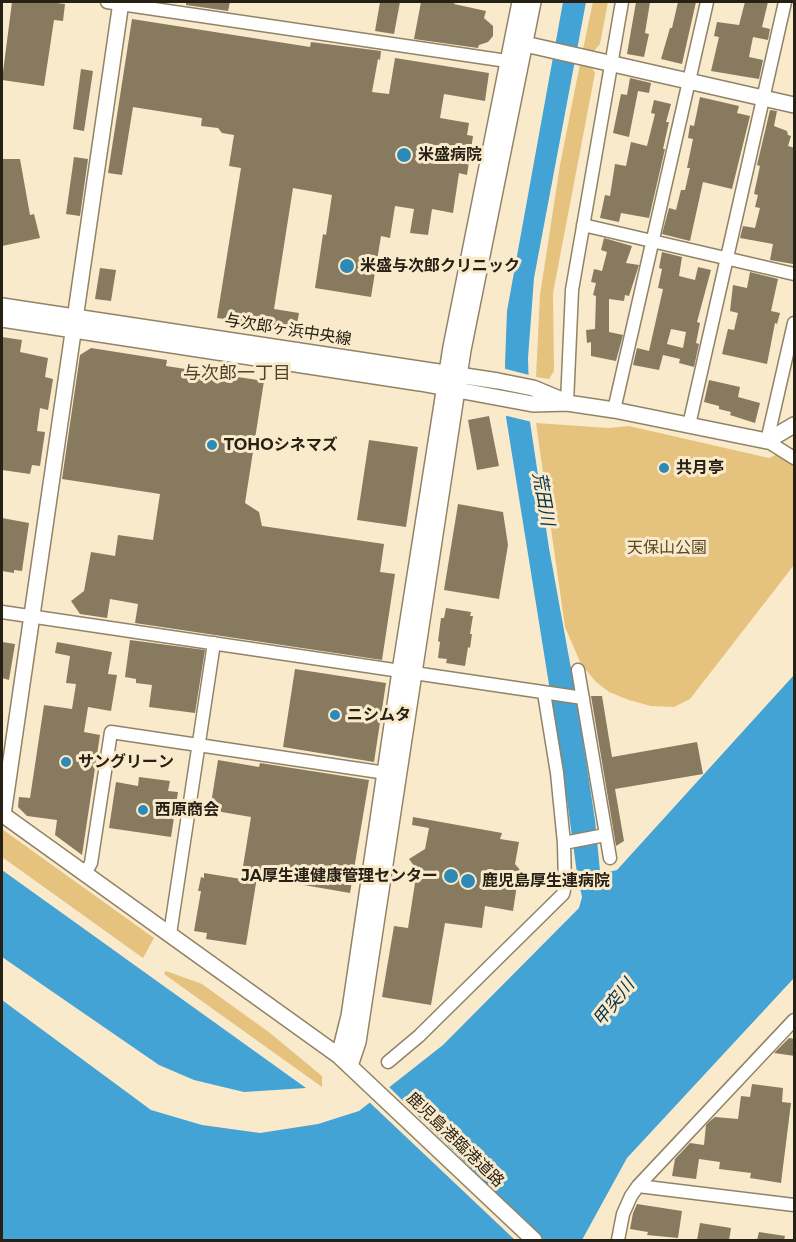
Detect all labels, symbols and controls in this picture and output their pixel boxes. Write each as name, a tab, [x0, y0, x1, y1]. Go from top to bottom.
place label: 米盛病院	[418, 145, 482, 165]
marker: 米盛病院	[395, 146, 413, 164]
place label: 米盛与次郎クリニック	[360, 256, 520, 276]
marker: 米盛与次郎クリニック	[338, 257, 356, 275]
street label: 与次郎ヶ浜中央線	[223, 311, 353, 349]
district label: 与次郎一丁目	[183, 363, 291, 385]
place label: TOHOシネマズ	[224, 435, 338, 455]
marker: TOHOシネマズ	[205, 438, 219, 452]
place label: 共月亭	[676, 458, 724, 478]
marker: 共月亭	[657, 461, 671, 475]
water label: 荒田川	[528, 471, 558, 527]
park label: 天保山公園	[627, 538, 707, 558]
place label: ニシムタ	[347, 705, 411, 725]
marker: ニシムタ	[328, 708, 342, 722]
place label: サングリーン	[78, 752, 174, 772]
marker: サングリーン	[59, 755, 73, 769]
place label: 西原商会	[155, 800, 219, 820]
marker: 西原商会	[136, 803, 150, 817]
place label: JA厚生連健康管理センター	[241, 866, 438, 886]
marker: JA厚生連健康管理センター	[442, 867, 460, 885]
place label: 鹿児島厚生連病院	[482, 871, 610, 891]
marker: 鹿児島厚生連病院	[459, 872, 477, 890]
water label: 甲突川	[589, 975, 639, 1031]
street label: 鹿児島港臨港道路	[402, 1089, 508, 1191]

